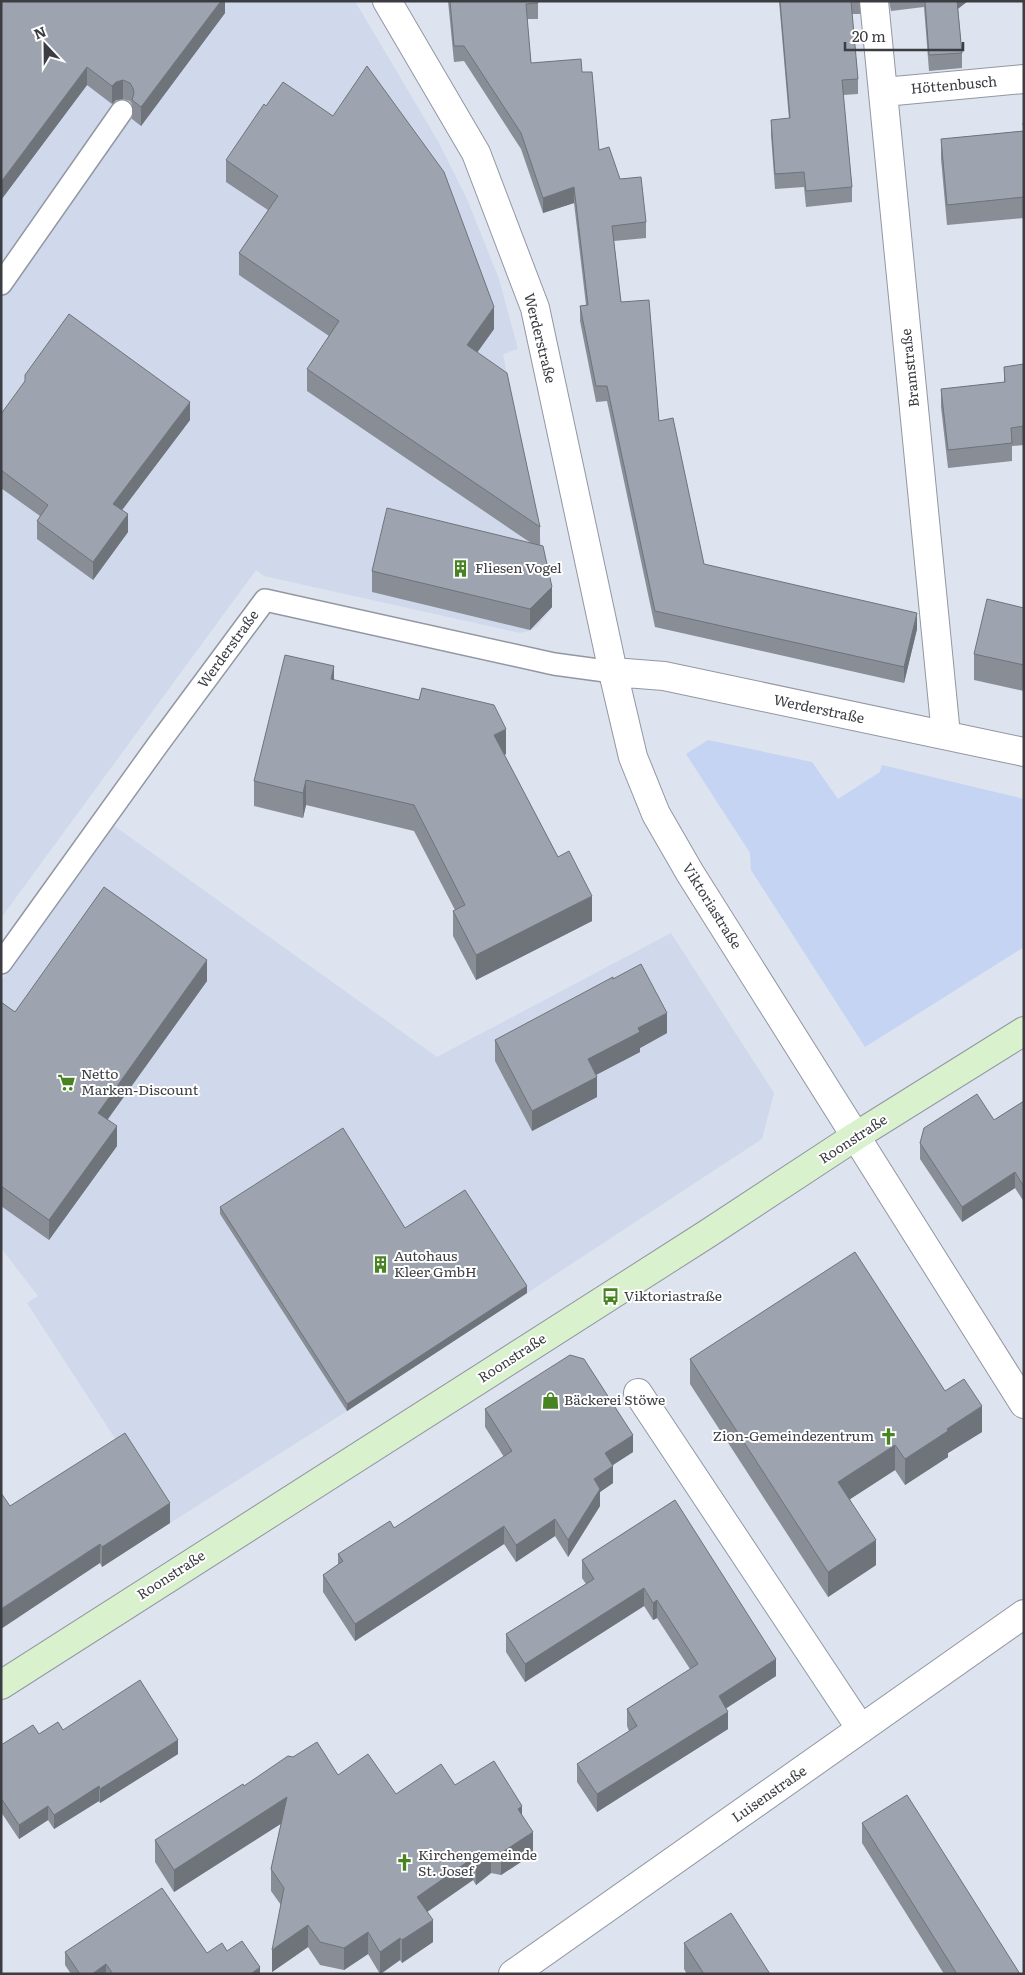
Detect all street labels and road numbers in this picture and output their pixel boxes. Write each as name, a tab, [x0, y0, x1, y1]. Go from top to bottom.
street label: Höttenbusch	[910, 70, 998, 98]
street label: Werderstraße	[520, 291, 562, 385]
street label: Bramstraße	[895, 328, 923, 409]
street label: Werderstraße	[192, 605, 262, 692]
street label: Werderstraße	[772, 689, 866, 727]
street label: Viktoriastraße	[678, 859, 747, 952]
street label: Roonstraße	[814, 1109, 890, 1168]
street label: Roonstraße	[473, 1328, 549, 1387]
street label: Roonstraße	[132, 1545, 208, 1604]
street label: Luisenstraße	[727, 1760, 810, 1826]

